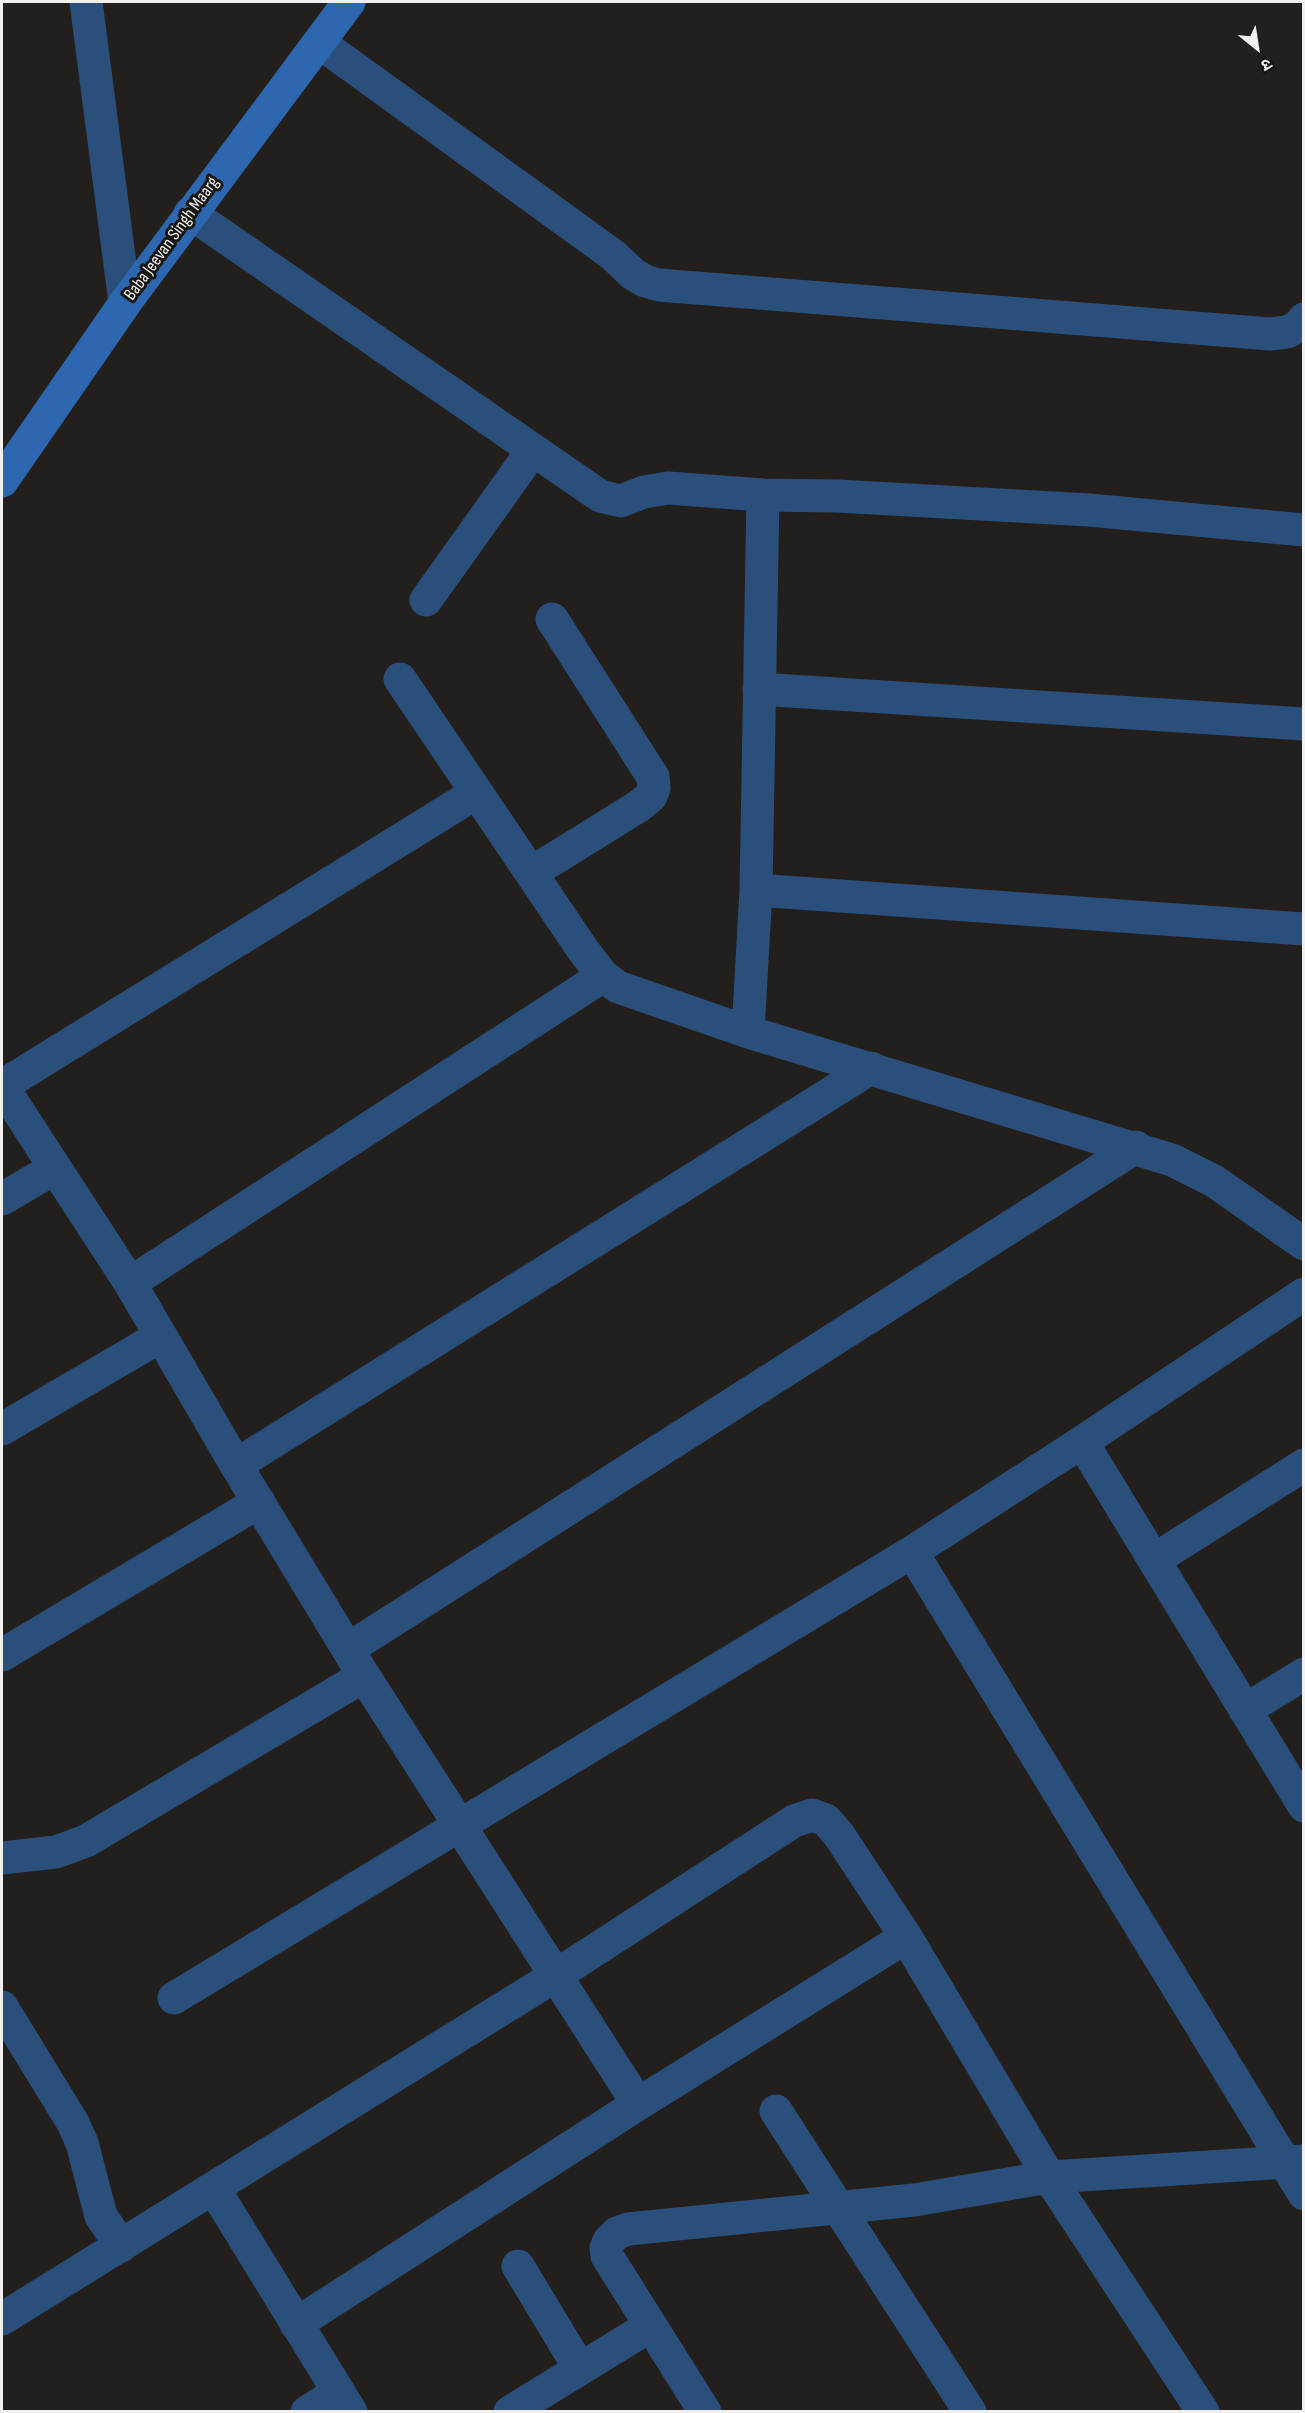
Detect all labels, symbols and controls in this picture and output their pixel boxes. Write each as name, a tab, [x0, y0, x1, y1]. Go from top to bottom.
north arrow	[1227, 18, 1287, 78]
text: उ	[1257, 53, 1275, 75]
street label: Baba Jeevan Singh Maarg	[120, 173, 224, 305]

